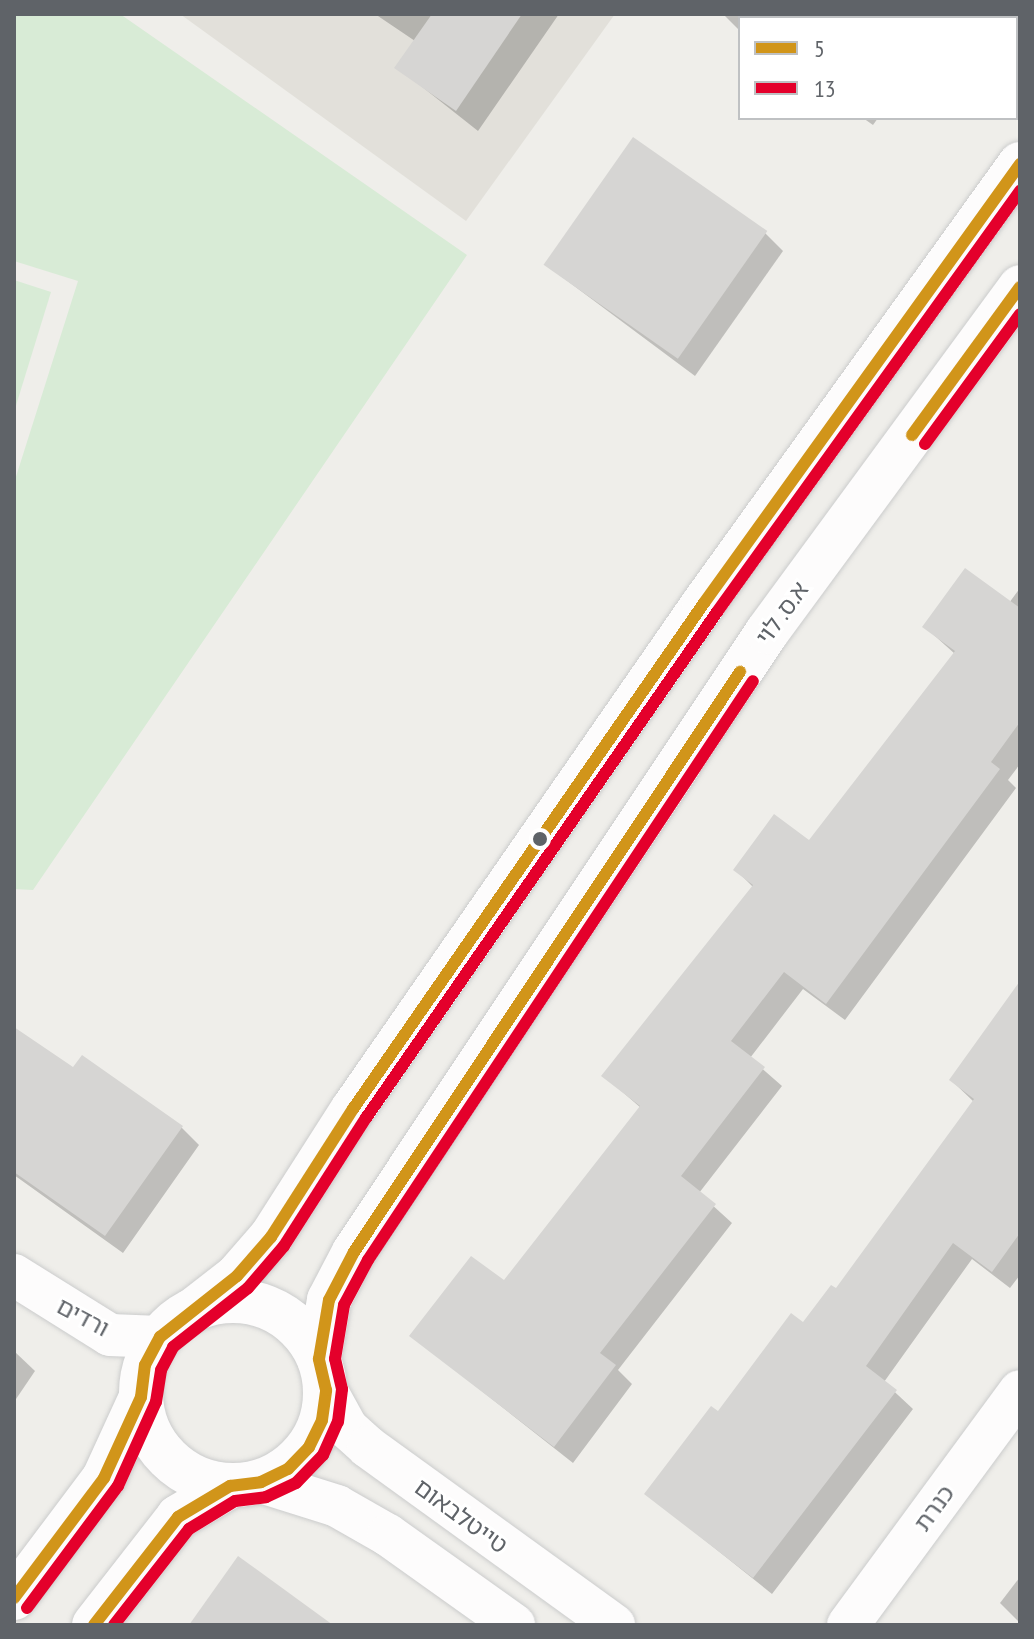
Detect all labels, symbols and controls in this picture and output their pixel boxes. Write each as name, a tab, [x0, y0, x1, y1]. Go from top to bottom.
legend	[738, 16, 1018, 120]
text: 5	[814, 33, 825, 64]
text: 13	[814, 73, 836, 104]
street label: א.ס. לוי	[749, 576, 815, 650]
unlabelled marker	[532, 831, 548, 847]
street label: ורדים	[52, 1291, 114, 1343]
street label: טייטלבאום	[409, 1473, 513, 1559]
street label: כנרת	[908, 1479, 960, 1537]

